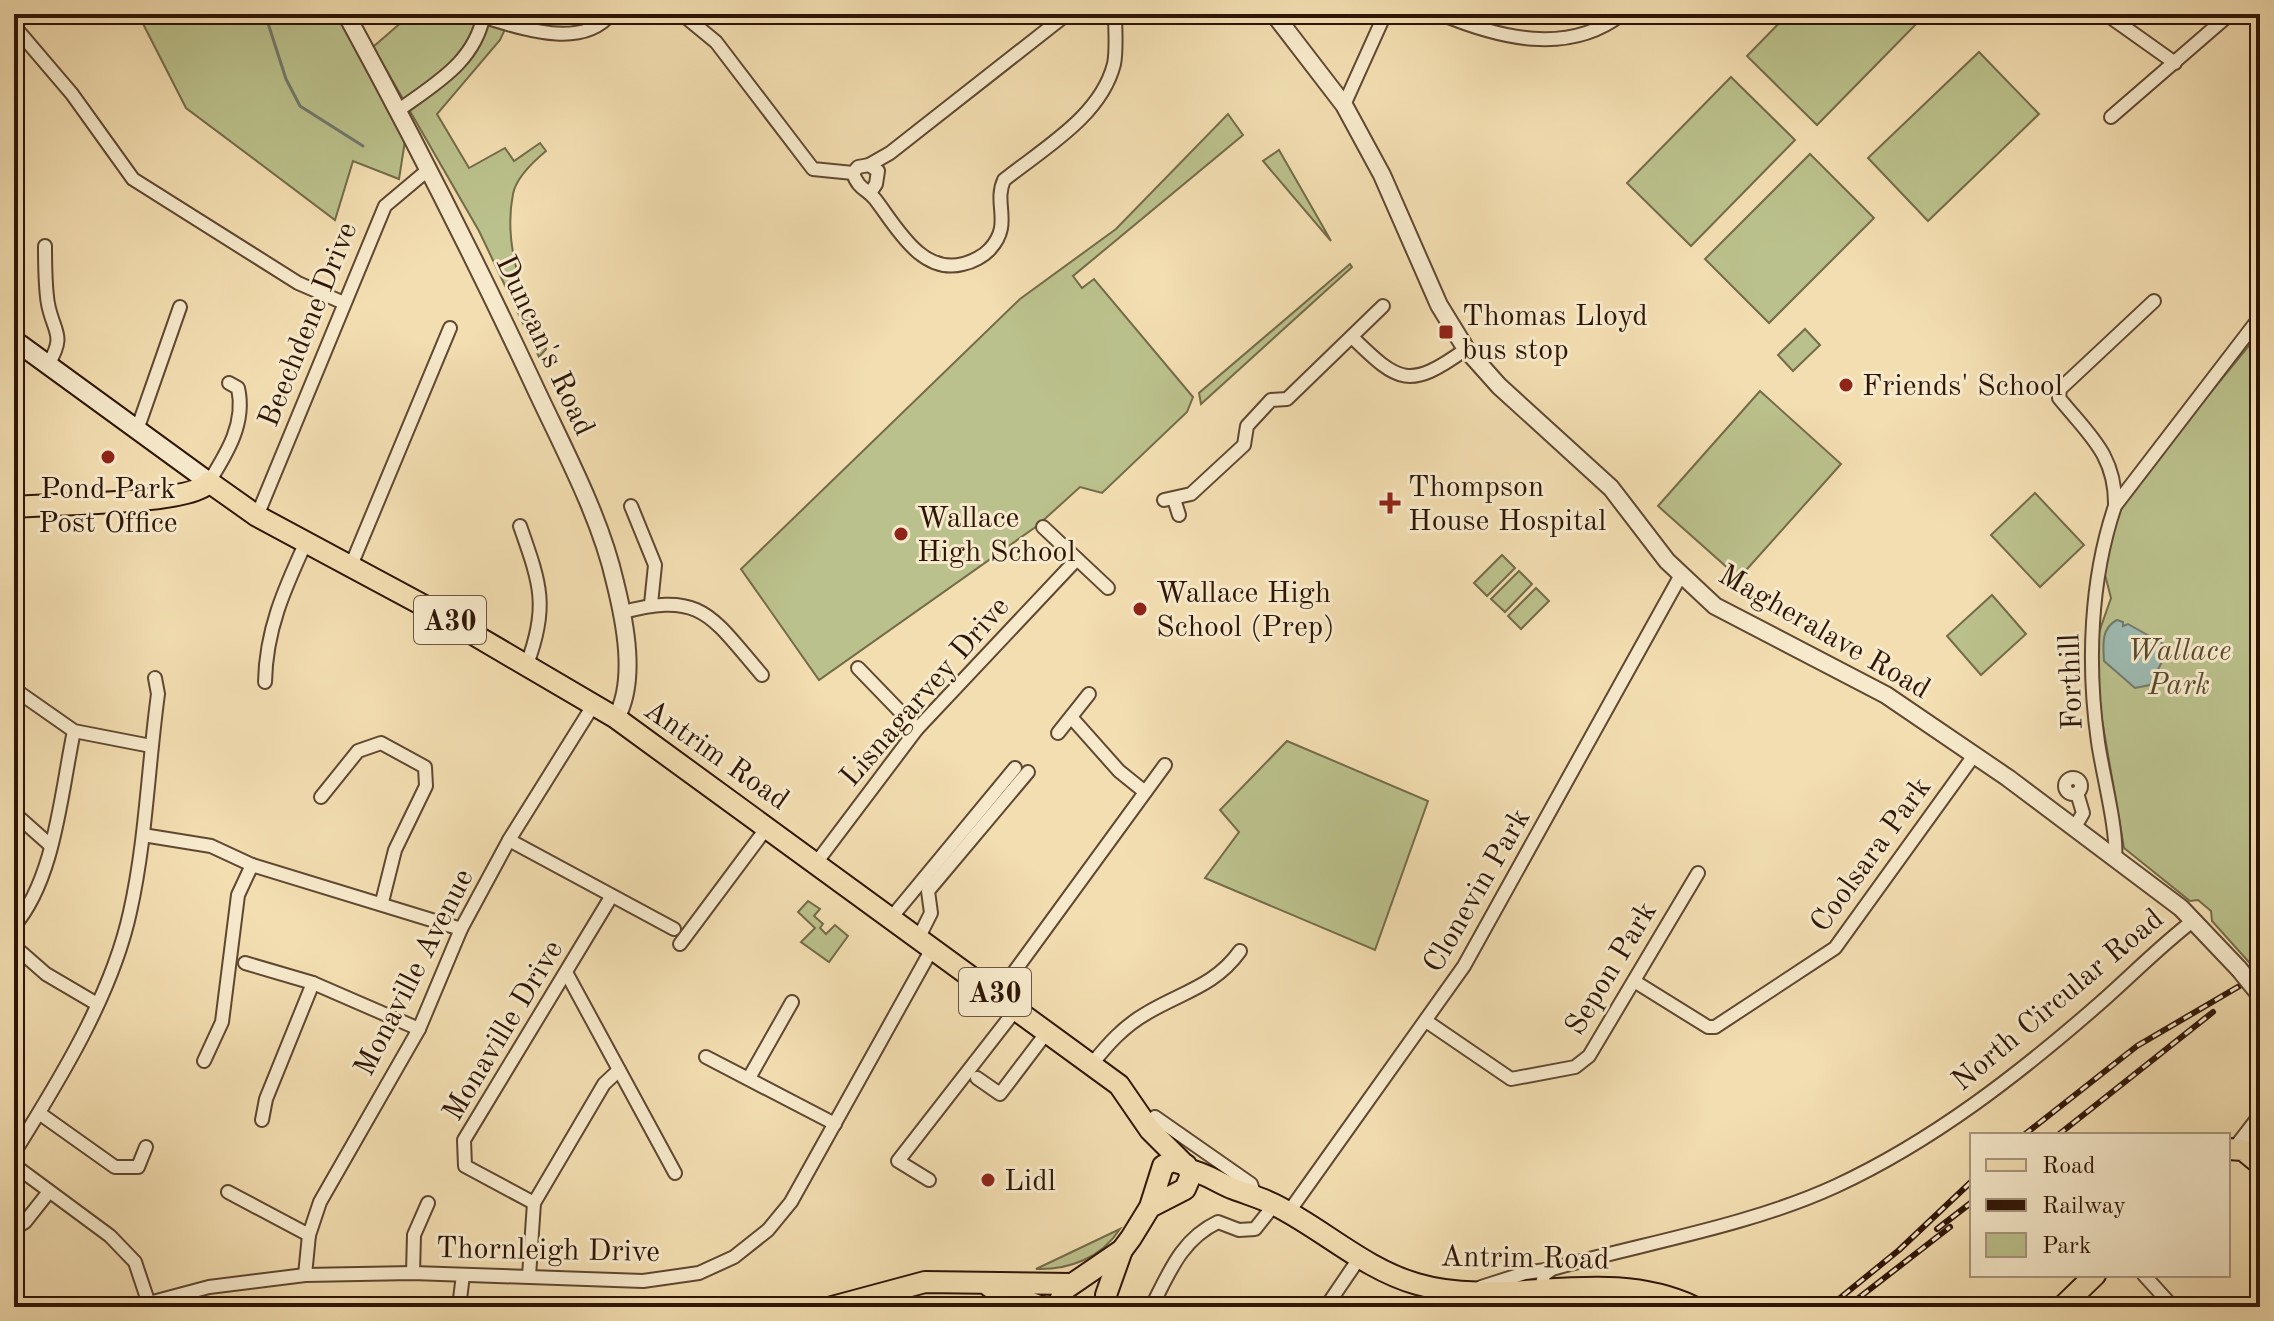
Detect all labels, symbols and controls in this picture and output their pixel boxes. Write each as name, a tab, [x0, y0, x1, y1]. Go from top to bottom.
street label: Beechdene Drive	[254, 218, 364, 431]
street label: Duncan's Road	[489, 251, 599, 441]
place label: Thomas Lloyd bus stop	[1462, 302, 1648, 366]
marker: Thomas Lloyd bus stop	[1437, 323, 1455, 341]
place label: Friends' School	[1862, 372, 2063, 402]
marker: Friends' School	[1837, 376, 1855, 394]
marker: Pond Park Post Office	[99, 448, 117, 466]
place label: Thompson House Hospital	[1408, 473, 1606, 537]
place label: Pond Park Post Office	[38, 475, 178, 539]
marker: Thompson House Hospital	[1379, 492, 1401, 514]
place label: Wallace High School	[917, 504, 1076, 568]
marker: Wallace High School	[892, 525, 910, 543]
street label: Magheralave Road	[1713, 560, 1935, 705]
place label: Wallace High School (Prep)	[1156, 579, 1335, 643]
street label: Lisnagarvey Drive	[835, 592, 1016, 793]
road number: A30	[414, 596, 486, 644]
marker: Wallace High School (Prep)	[1131, 600, 1149, 618]
street label: Forthill	[2055, 633, 2089, 731]
park label: Wallace Park	[2127, 637, 2231, 701]
street label: Antrim Road	[638, 695, 794, 816]
street label: Coolsara Park	[1806, 772, 1938, 938]
street label: Clonevin Park	[1419, 804, 1537, 978]
street label: Monaville Avenue	[350, 865, 480, 1081]
street label: Sepon Park	[1560, 897, 1663, 1041]
street label: North Circular Road	[1947, 904, 2170, 1097]
street label: Monaville Drive	[438, 936, 569, 1126]
road number: A30	[959, 968, 1031, 1016]
legend	[1970, 1133, 2230, 1277]
text: Road	[2042, 1155, 2095, 1179]
place label: Lidl	[1004, 1167, 1056, 1197]
marker: Lidl	[979, 1171, 997, 1189]
text: Railway	[2042, 1195, 2126, 1219]
street label: Thornleigh Drive	[436, 1234, 660, 1268]
text: Park	[2042, 1235, 2091, 1259]
street label: Antrim Road	[1440, 1243, 1610, 1275]

